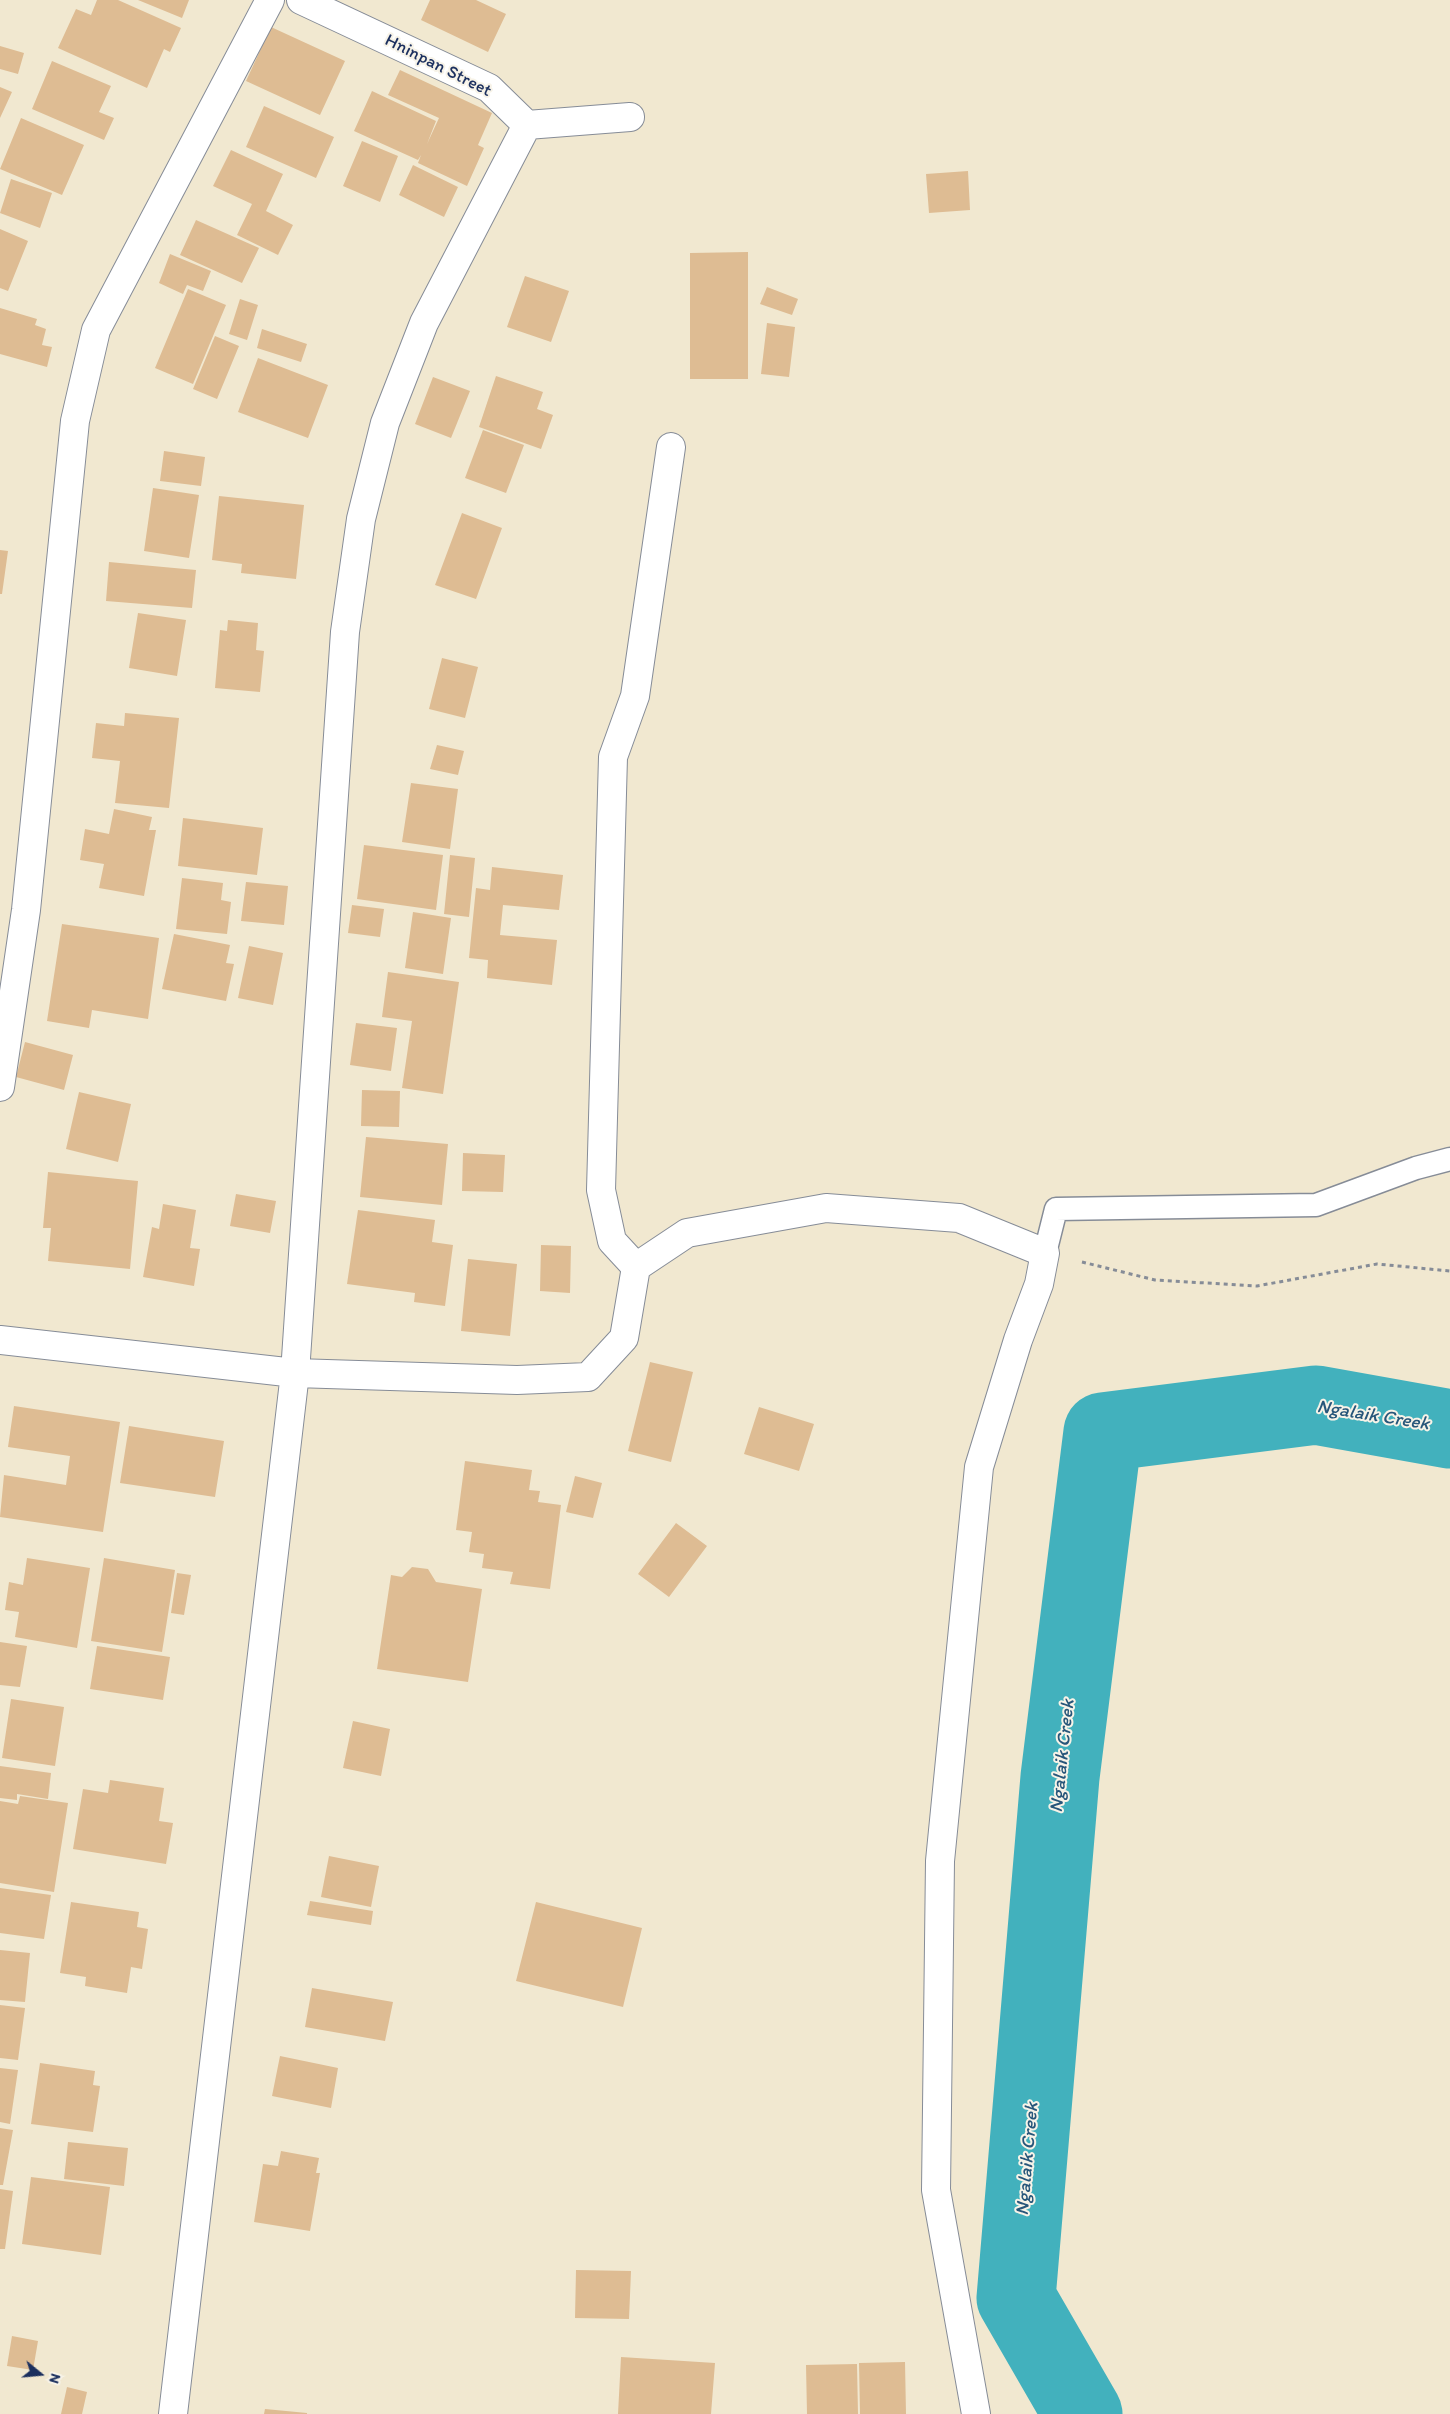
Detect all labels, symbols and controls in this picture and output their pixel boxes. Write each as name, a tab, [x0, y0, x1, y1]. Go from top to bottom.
street label: Hninpan Street	[381, 30, 495, 102]
water label: Ngalaik Creek	[1315, 1396, 1431, 1436]
water label: Ngalaik Creek	[1046, 1698, 1080, 1814]
water label: Ngalaik Creek	[1012, 2101, 1044, 2217]
north arrow	[15, 2349, 65, 2399]
text: N	[45, 2372, 64, 2386]

